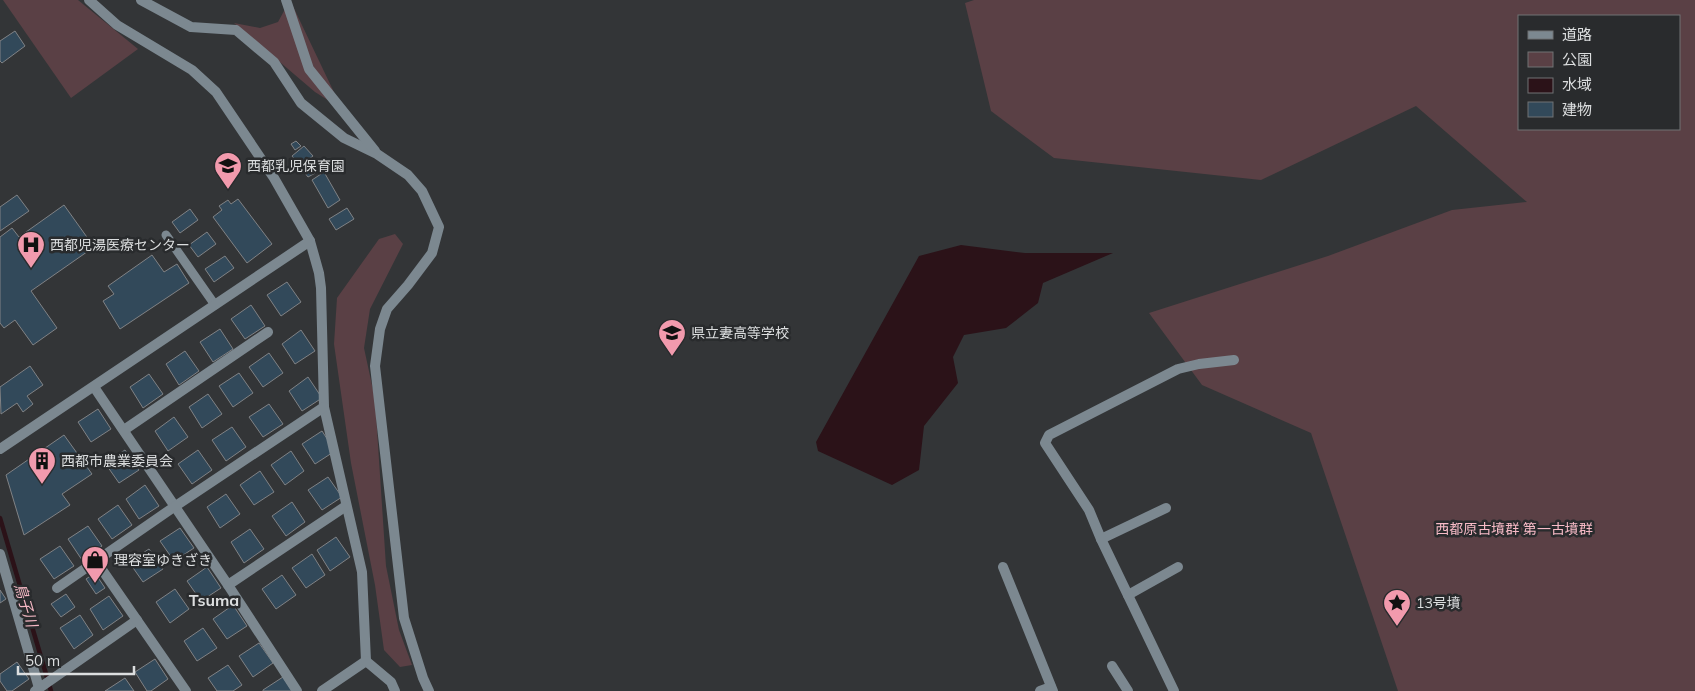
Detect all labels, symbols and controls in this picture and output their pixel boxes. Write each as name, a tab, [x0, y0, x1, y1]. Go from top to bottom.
legend	[1518, 15, 1680, 130]
text: 道路	[1562, 25, 1592, 44]
text: 公園	[1562, 50, 1592, 69]
text: 水域	[1562, 75, 1592, 94]
text: 建物	[1562, 100, 1592, 119]
school or university icon: 西都乳児保育園	[213, 151, 243, 190]
place label: 西都乳児保育園	[247, 157, 345, 175]
hospital icon: 西都児湯医療センター	[16, 230, 46, 269]
place label: 西都児湯医療センター	[50, 236, 190, 254]
school or university icon: 県立妻高等学校	[657, 318, 687, 357]
place label: 県立妻高等学校	[691, 324, 789, 342]
building icon: 西都市農業委員会	[27, 446, 57, 485]
place label: 西都市農業委員会	[61, 452, 173, 470]
park label: 西都原古墳群 第一古墳群	[1435, 520, 1593, 538]
shop icon: 理容室ゆきざき	[80, 545, 110, 584]
place label: 理容室ゆきざき	[114, 551, 212, 569]
water label: 鳥子川	[10, 581, 42, 631]
place icon: 13号墳	[1382, 588, 1412, 627]
district label: Tsuma	[189, 590, 239, 610]
place label: 13号墳	[1416, 594, 1461, 612]
scale bar	[18, 644, 134, 676]
text: 50 m	[25, 651, 60, 670]

